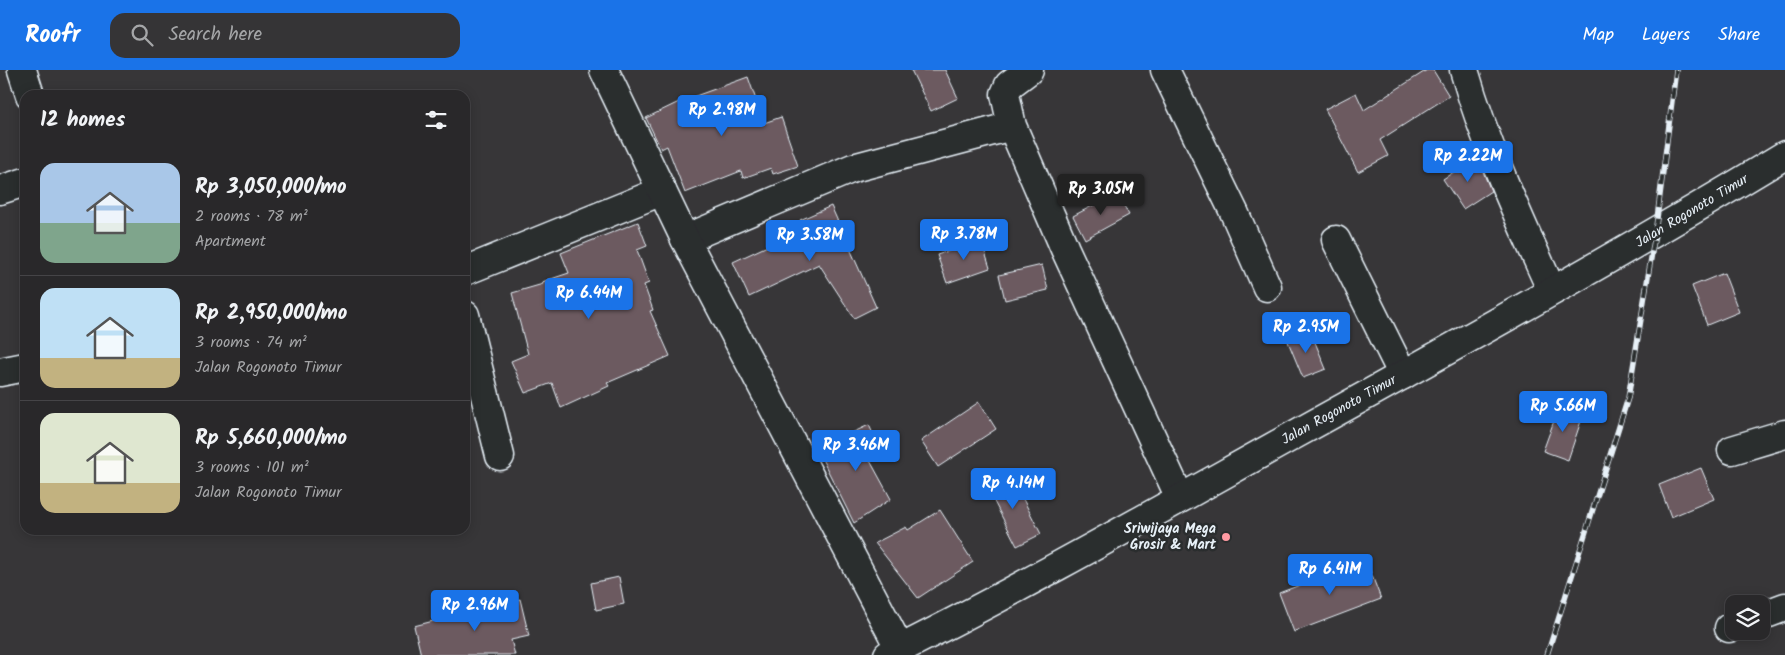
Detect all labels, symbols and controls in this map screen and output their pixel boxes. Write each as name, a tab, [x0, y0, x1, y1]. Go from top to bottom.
search box	[110, 13, 460, 58]
text: Roofr	[25, 16, 80, 55]
text: Search here	[168, 20, 262, 50]
icon: search	[128, 21, 156, 49]
text: Map	[1583, 21, 1614, 50]
text: Layers	[1642, 21, 1690, 50]
text: Share	[1718, 21, 1760, 50]
pin: Rp 2.98M	[670, 94, 774, 137]
text: Rp 2.98M	[688, 98, 756, 123]
text: 12 homes	[40, 104, 125, 137]
icon: filters	[422, 106, 450, 134]
pin: Rp 2.22M	[1416, 140, 1520, 183]
text: Rp 2.22M	[1434, 144, 1502, 169]
street label: Jalan Rogonoto Timur	[1631, 168, 1754, 253]
text: Rp 3,050,000/mo	[195, 171, 347, 204]
pin: Rp 3.05M	[1049, 174, 1153, 216]
text: Rp 3.05M	[1068, 177, 1134, 202]
icon: home	[80, 183, 140, 243]
text: 2 rooms · 78 m²	[195, 204, 308, 229]
pin: Rp 3.78M	[912, 218, 1016, 261]
pin: Rp 3.58M	[758, 220, 862, 262]
text: Rp 3.78M	[931, 222, 997, 247]
text: Rp 3.58M	[777, 223, 843, 248]
text: Apartment	[195, 229, 266, 254]
pin: Rp 6.44M	[537, 278, 641, 320]
text: Rp 6.44M	[556, 281, 622, 306]
text: Rp 2,950,000/mo	[195, 297, 347, 330]
icon: home	[80, 308, 140, 368]
pin: Rp 2.95M	[1254, 312, 1358, 354]
text: Rp 2.95M	[1273, 315, 1339, 340]
text: 3 rooms · 74 m²	[195, 330, 307, 355]
text: Jalan Rogonoto Timur	[195, 355, 342, 380]
street label: Jalan Rogonoto Timur	[1278, 369, 1402, 451]
pin: Rp 5.66M	[1511, 390, 1615, 433]
text: Rp 5.66M	[1530, 394, 1596, 419]
text: Rp 5,660,000/mo	[195, 422, 347, 455]
pin: Rp 3.46M	[804, 430, 908, 472]
icon: home	[80, 433, 140, 493]
text: Rp 3.46M	[823, 433, 889, 458]
text: 3 rooms · 101 m²	[195, 455, 309, 480]
pin: Rp 4.14M	[961, 468, 1065, 510]
text: Rp 4.14M	[982, 471, 1044, 496]
text: Jalan Rogonoto Timur	[195, 480, 342, 505]
place label: Sriwijaya Mega Grosir & Mart	[1124, 518, 1217, 556]
marker: Sriwijaya Mega Grosir & Mart	[1220, 531, 1232, 543]
pin: Rp 6.41M	[1278, 554, 1382, 596]
text: Rp 6.41M	[1299, 557, 1361, 582]
pin: Rp 2.96M	[423, 590, 527, 632]
text: Rp 2.96M	[442, 593, 508, 618]
map controls	[1725, 595, 1770, 640]
button: layers	[1725, 595, 1770, 640]

